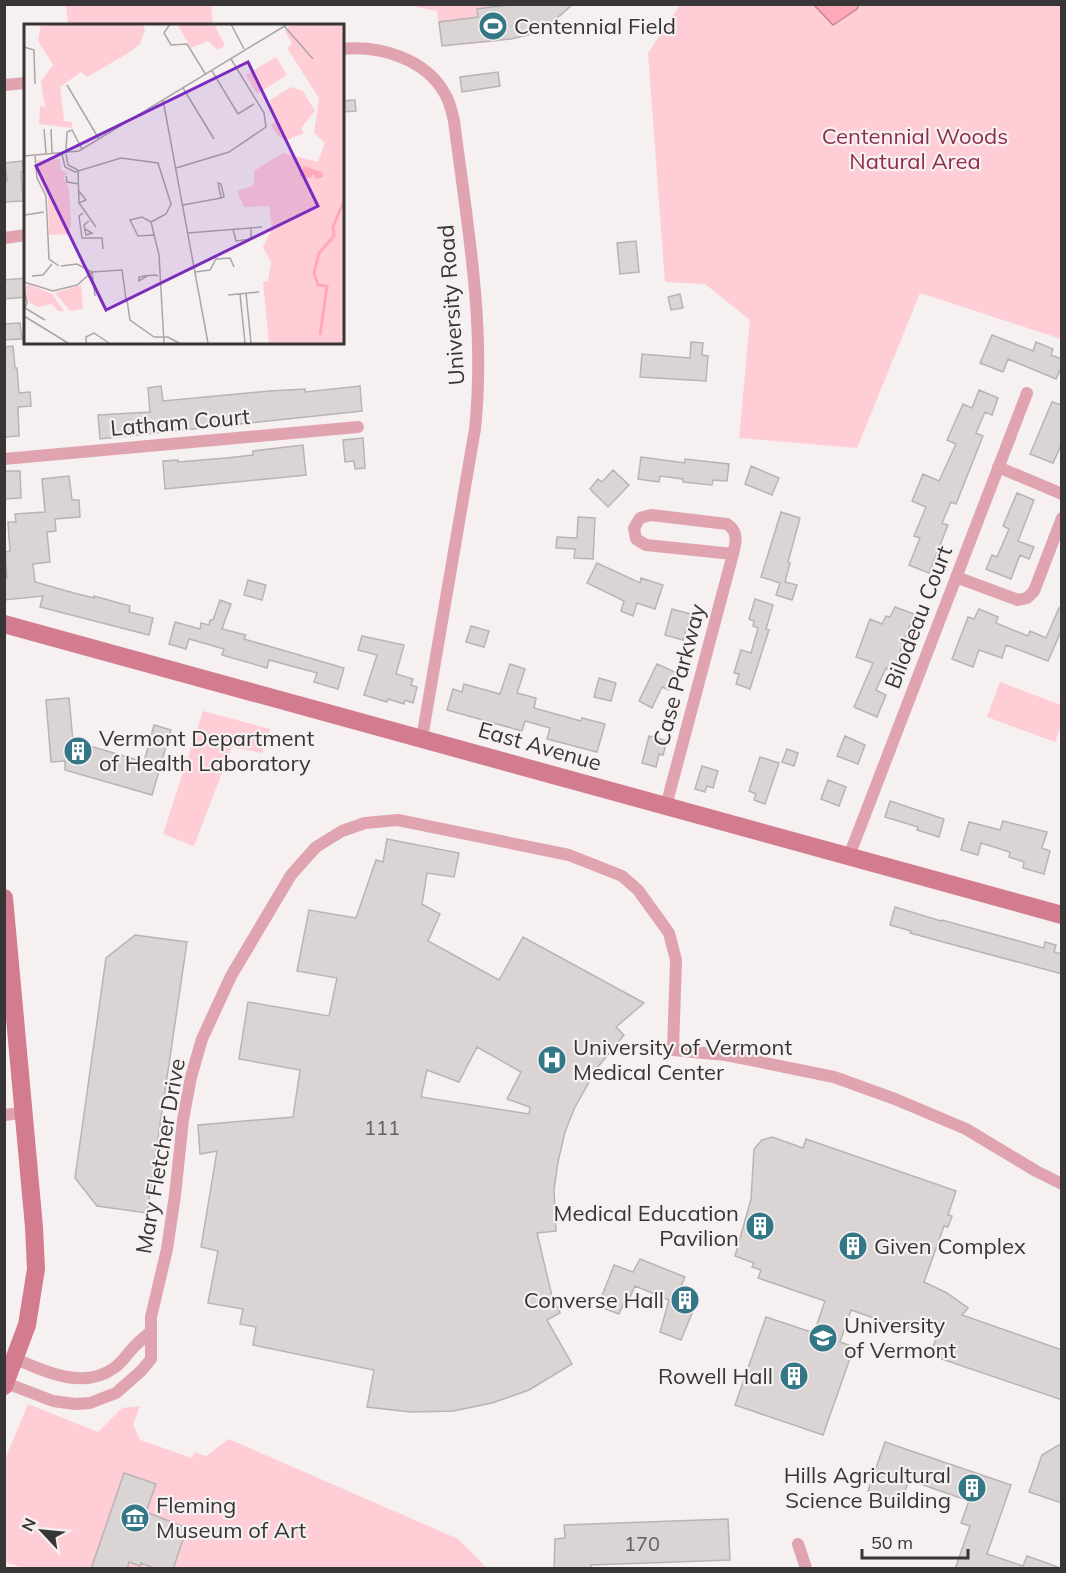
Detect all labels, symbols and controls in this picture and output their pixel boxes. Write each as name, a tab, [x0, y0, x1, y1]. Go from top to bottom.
sports icon: Centennial Field	[477, 10, 509, 42]
place label: Centennial Field	[514, 12, 676, 40]
inset map	[24, 24, 344, 344]
park label: Centennial Woods Natural Area	[822, 122, 1008, 175]
street label: University Road	[431, 224, 471, 386]
street label: Latham Court	[109, 402, 251, 442]
street label: Bilodeau Court	[878, 541, 958, 692]
street label: Case Parkway	[647, 601, 712, 749]
street label: East Avenue	[475, 715, 605, 777]
place label: Vermont Department of Health Laboratory	[99, 724, 314, 777]
building icon: Vermont Department of Health Laboratory	[62, 735, 94, 767]
place label: University of Vermont Medical Center	[573, 1033, 792, 1086]
hospital icon: University of Vermont Medical Center	[536, 1044, 568, 1076]
street label: Mary Fletcher Drive	[129, 1056, 191, 1256]
house number: 111	[364, 1115, 400, 1140]
place label: Medical Education Pavilion	[554, 1199, 739, 1252]
building icon: Medical Education Pavilion	[744, 1210, 776, 1242]
building icon: Given Complex	[837, 1230, 869, 1262]
place label: Given Complex	[874, 1232, 1026, 1260]
building icon: Converse Hall	[669, 1284, 701, 1316]
place label: Converse Hall	[524, 1286, 664, 1314]
place label: University of Vermont	[844, 1311, 956, 1364]
school or university icon: University of Vermont	[807, 1322, 839, 1354]
building icon: Rowell Hall	[778, 1360, 810, 1392]
place label: Rowell Hall	[658, 1362, 773, 1390]
place label: Hills Agricultural Science Building	[784, 1461, 951, 1514]
building icon: Hills Agricultural Science Building	[956, 1472, 988, 1504]
place label: Fleming Museum of Art	[156, 1491, 307, 1544]
north arrow	[12, 1501, 72, 1561]
museum icon: Fleming Museum of Art	[119, 1502, 151, 1534]
text: N	[17, 1515, 40, 1534]
scale bar	[862, 1522, 968, 1560]
house number: 170	[624, 1531, 660, 1556]
text: 50 m	[871, 1531, 913, 1554]

